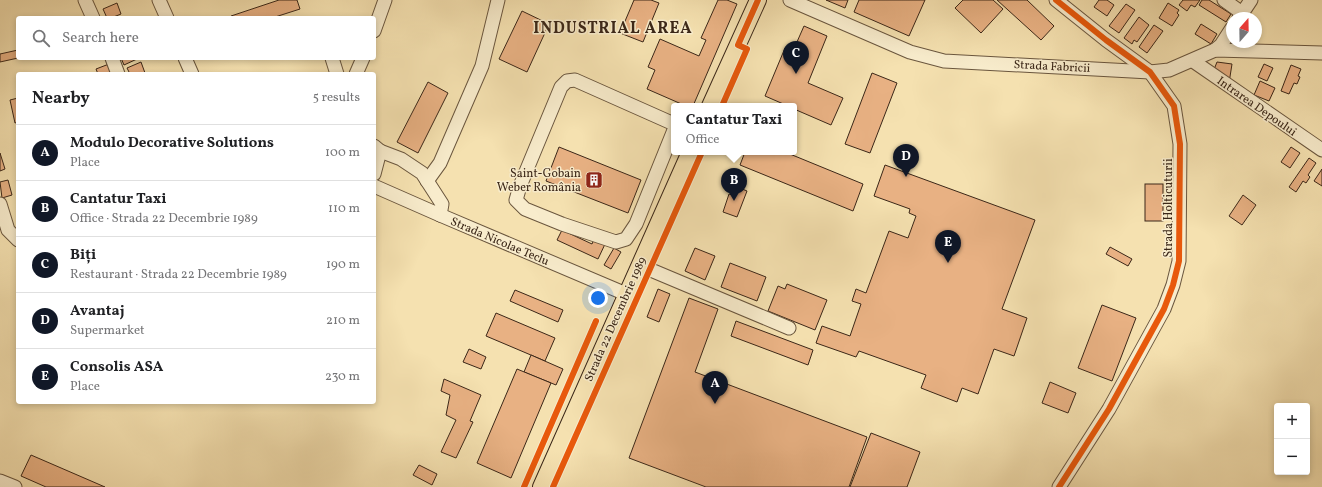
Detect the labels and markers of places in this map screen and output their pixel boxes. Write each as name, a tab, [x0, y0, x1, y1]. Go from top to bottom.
pin: C	[783, 41, 809, 74]
pin: D	[893, 144, 919, 177]
place label: Saint-Gobain Weber România	[497, 166, 581, 196]
pin: B	[721, 168, 747, 201]
building icon: Saint-Gobain Weber România	[584, 170, 604, 190]
pin: E	[935, 230, 961, 263]
pin: A	[702, 371, 728, 404]

